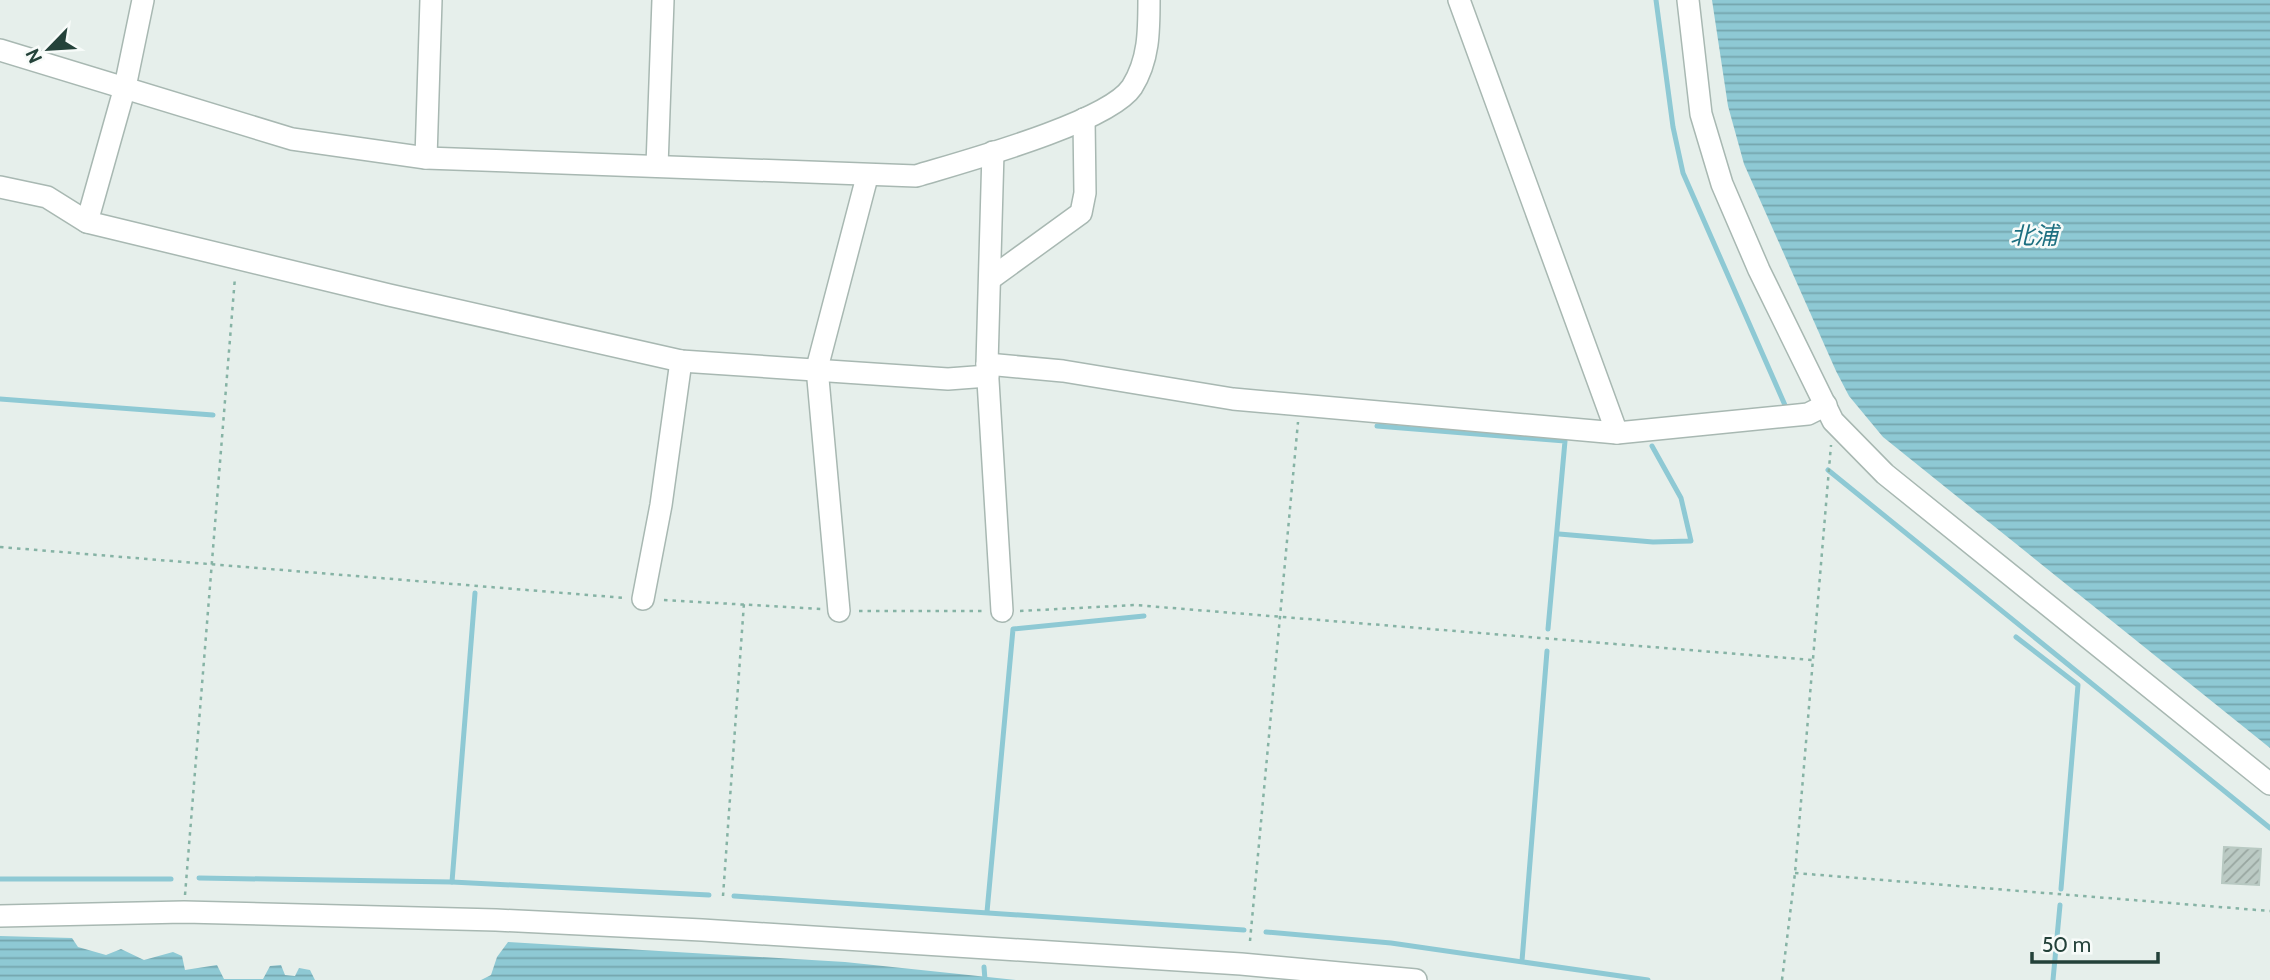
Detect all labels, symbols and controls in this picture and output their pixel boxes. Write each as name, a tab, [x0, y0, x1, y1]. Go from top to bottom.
north arrow	[14, 14, 84, 84]
text: N	[21, 45, 47, 67]
water label: 北浦	[2010, 221, 2062, 250]
scale bar	[2032, 920, 2158, 964]
text: 50 m	[2042, 932, 2091, 957]

